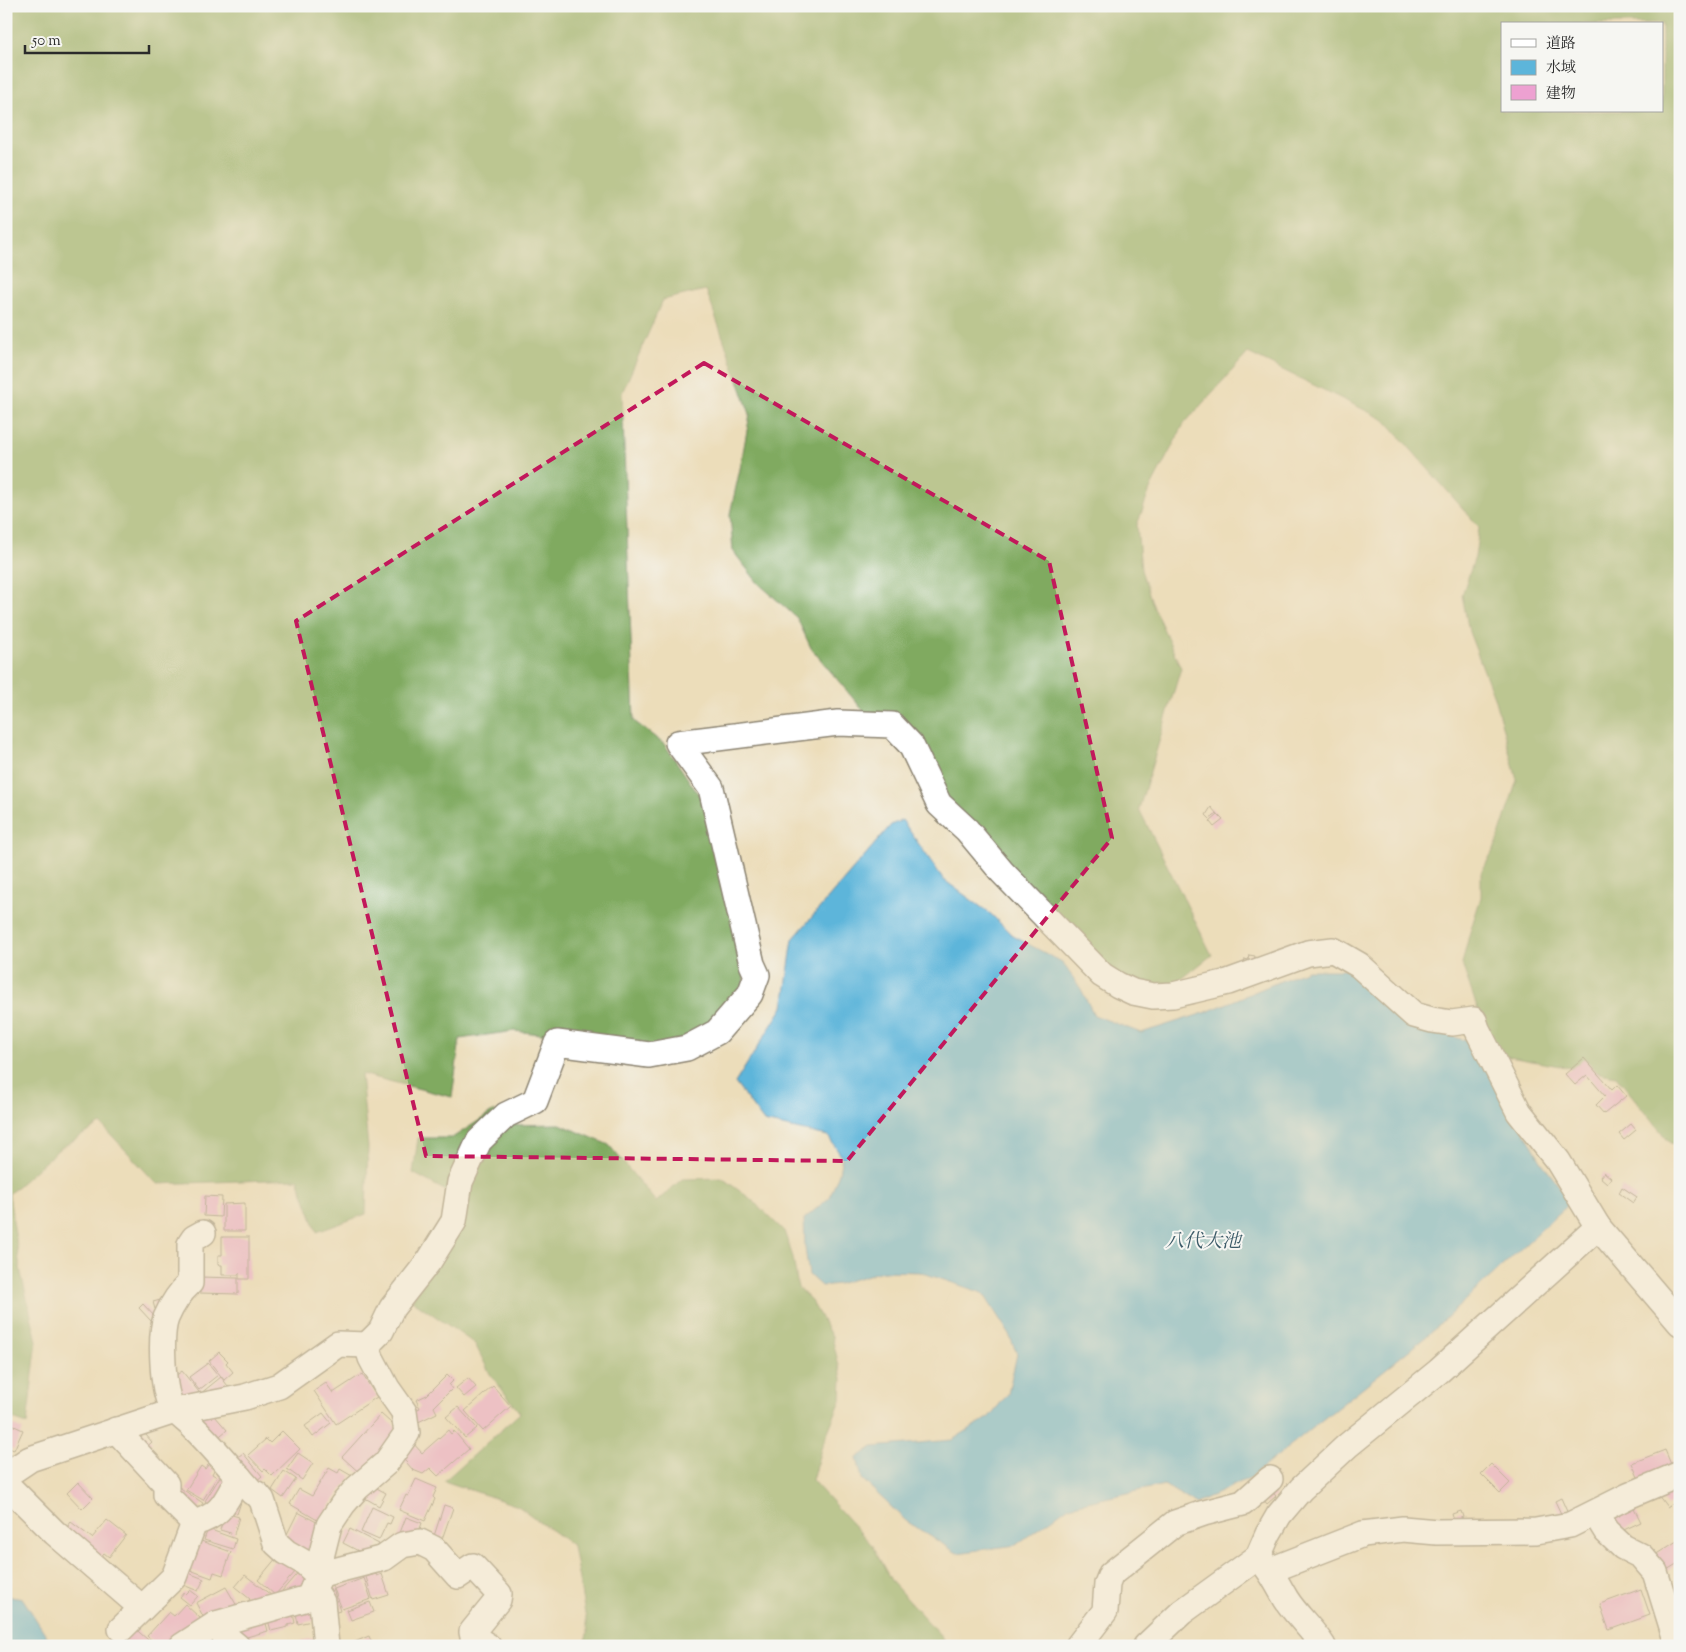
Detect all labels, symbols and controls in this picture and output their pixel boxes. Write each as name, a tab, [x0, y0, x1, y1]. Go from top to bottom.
scale bar	[25, 22, 149, 54]
legend	[1501, 22, 1664, 112]
text: 50 m	[31, 31, 61, 52]
text: 道路	[1546, 34, 1576, 55]
text: 水域	[1546, 58, 1576, 79]
text: 建物	[1546, 84, 1576, 105]
water label: 八代大池	[1165, 1229, 1243, 1256]

